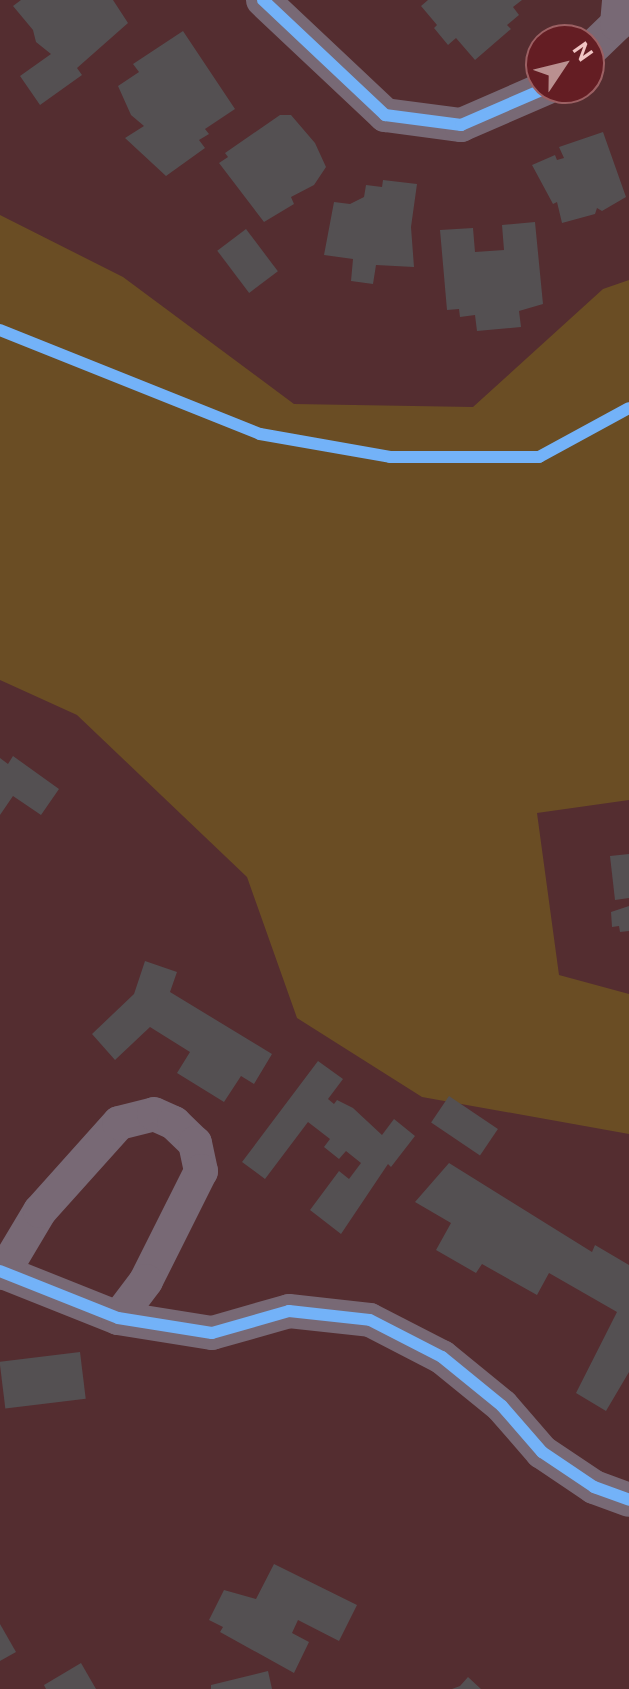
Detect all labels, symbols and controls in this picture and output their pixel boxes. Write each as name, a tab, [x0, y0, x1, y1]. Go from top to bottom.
north arrow	[525, 24, 605, 104]
text: N	[567, 37, 599, 66]

